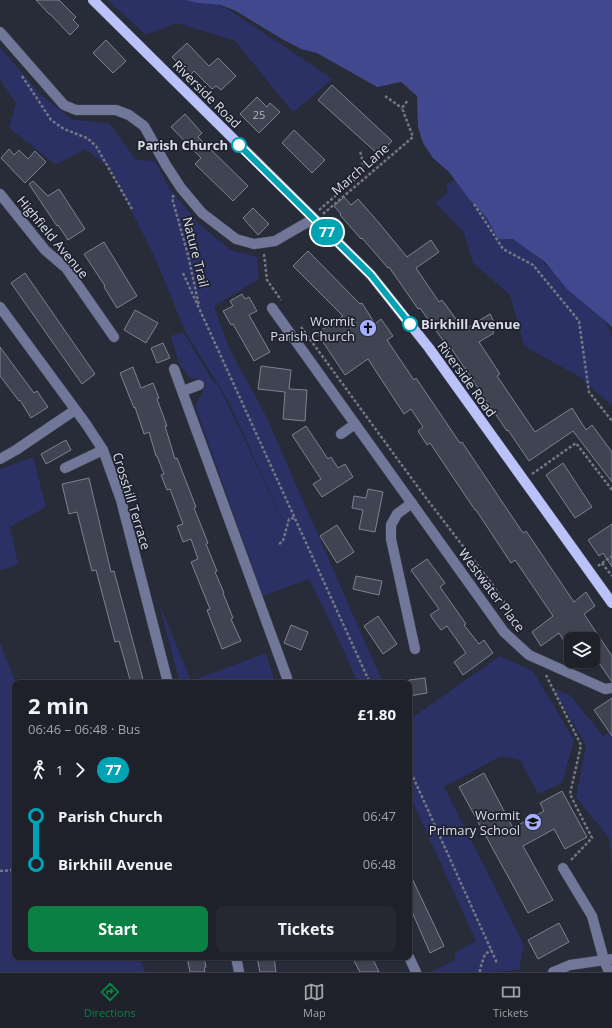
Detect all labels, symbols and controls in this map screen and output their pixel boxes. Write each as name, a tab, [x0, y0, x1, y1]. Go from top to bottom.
street label: Riverside Road	[169, 56, 245, 132]
house number: 25	[253, 107, 265, 122]
place label: Parish Church	[137, 136, 228, 154]
marker: Parish Church	[231, 137, 247, 153]
street label: March Lane	[327, 139, 393, 199]
street label: Highfield Avenue	[13, 192, 93, 282]
street label: Nature Trail	[179, 215, 213, 289]
line badge: 77	[309, 219, 345, 245]
text: 77	[319, 222, 335, 241]
place label: Wormit Parish Church	[270, 312, 355, 345]
place label: Birkhill Avenue	[421, 315, 521, 333]
marker: Birkhill Avenue	[402, 316, 418, 332]
church icon: Wormit Parish Church	[358, 318, 378, 338]
street label: Riverside Road	[433, 337, 501, 421]
street label: Crosshill Terrace	[109, 450, 155, 552]
street label: Westwater Place	[455, 545, 529, 635]
map controls	[564, 632, 600, 668]
button: layers	[564, 632, 600, 668]
text: 2 min	[28, 690, 89, 720]
text: £1.80	[357, 704, 396, 724]
text: 06:46 – 06:48 · Bus	[28, 720, 140, 738]
icon: walk	[28, 759, 50, 781]
icon: forward	[69, 759, 91, 781]
text: 77	[105, 760, 121, 779]
text: 1	[56, 761, 63, 779]
text: Parish Church	[58, 806, 163, 826]
place label: Wormit Primary School	[429, 806, 520, 839]
text: 06:47	[363, 807, 396, 825]
school or university icon: Wormit Primary School	[523, 812, 543, 832]
text: Birkhill Avenue	[58, 854, 173, 874]
text: 06:48	[363, 855, 396, 873]
button: Start	[28, 906, 208, 952]
button: Tickets	[216, 906, 396, 952]
tab: Directions	[84, 981, 136, 1020]
tab: Map	[303, 981, 326, 1020]
tab: Tickets	[493, 981, 528, 1020]

